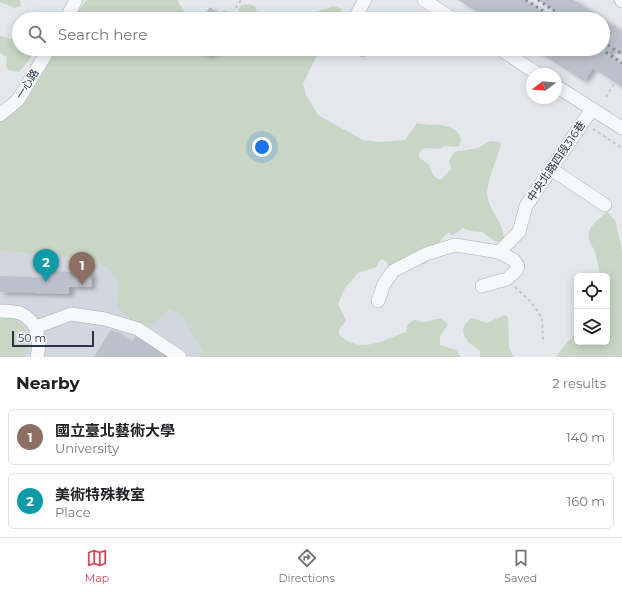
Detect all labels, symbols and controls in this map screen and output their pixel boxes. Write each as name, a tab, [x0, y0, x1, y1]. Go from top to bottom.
search box	[12, 12, 610, 56]
icon: search	[26, 23, 48, 45]
text: Search here	[58, 25, 147, 44]
street label: 一心路	[12, 66, 42, 102]
north arrow	[526, 68, 562, 104]
street label: 中央北路四段316巷	[524, 118, 588, 204]
your location	[252, 137, 272, 157]
pin: 2	[33, 249, 59, 282]
pin: 1	[69, 252, 95, 285]
map controls	[574, 273, 610, 345]
button: locate	[574, 273, 610, 309]
button: layers	[574, 309, 610, 345]
scale bar	[12, 329, 94, 348]
text: 50 m	[18, 331, 46, 345]
text: Nearby	[16, 373, 80, 393]
text: 2 results	[552, 375, 606, 391]
text: 國立臺北藝術大學	[55, 421, 175, 440]
text: 1	[27, 429, 33, 445]
text: 140 m	[566, 429, 605, 445]
text: University	[55, 440, 119, 456]
text: 美術特殊教室	[55, 485, 145, 504]
text: 2	[26, 493, 34, 509]
text: 160 m	[567, 493, 605, 509]
text: Place	[55, 504, 91, 520]
tab: Map	[85, 547, 109, 585]
tab: Directions	[279, 547, 335, 585]
tab: Saved	[504, 547, 537, 585]

